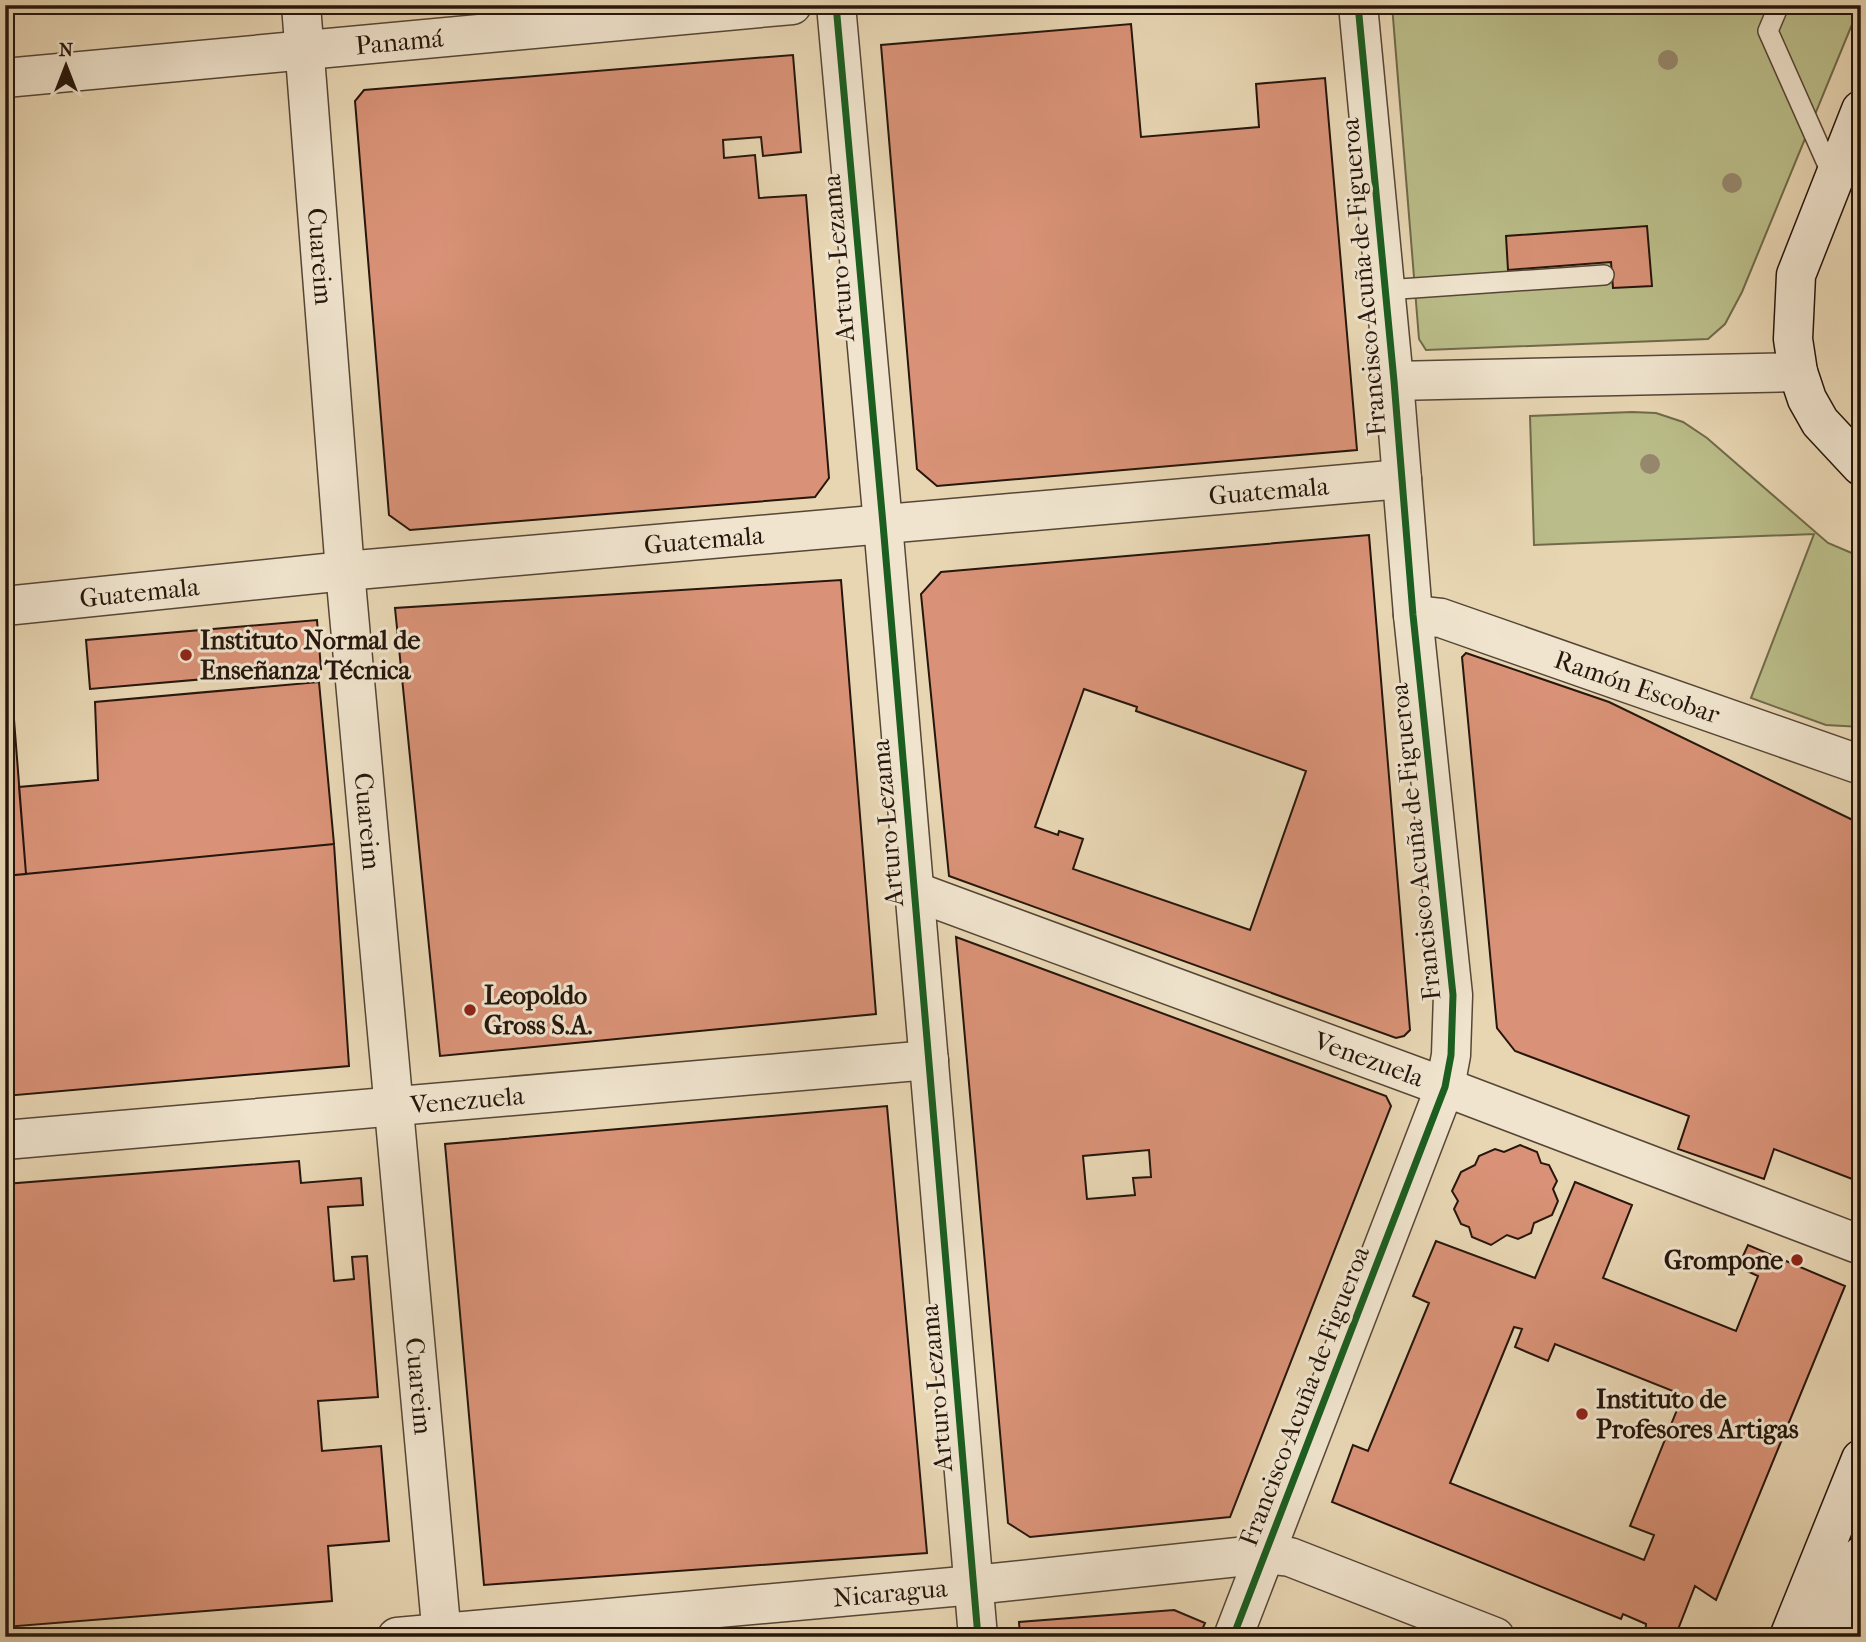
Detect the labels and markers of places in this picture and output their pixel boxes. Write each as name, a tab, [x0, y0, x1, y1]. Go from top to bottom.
place label: Instituto Normal de Enseñanza Técnica	[200, 625, 420, 686]
marker: Instituto Normal de Enseñanza Técnica	[178, 647, 194, 663]
place label: Leopoldo Gross S.A.	[484, 980, 593, 1041]
marker: Leopoldo Gross S.A.	[462, 1002, 478, 1018]
place label: Grompone	[1664, 1245, 1783, 1276]
marker: Grompone	[1789, 1252, 1805, 1268]
place label: Instituto de Profesores Artigas	[1596, 1384, 1799, 1445]
marker: Instituto de Profesores Artigas	[1574, 1406, 1590, 1422]

